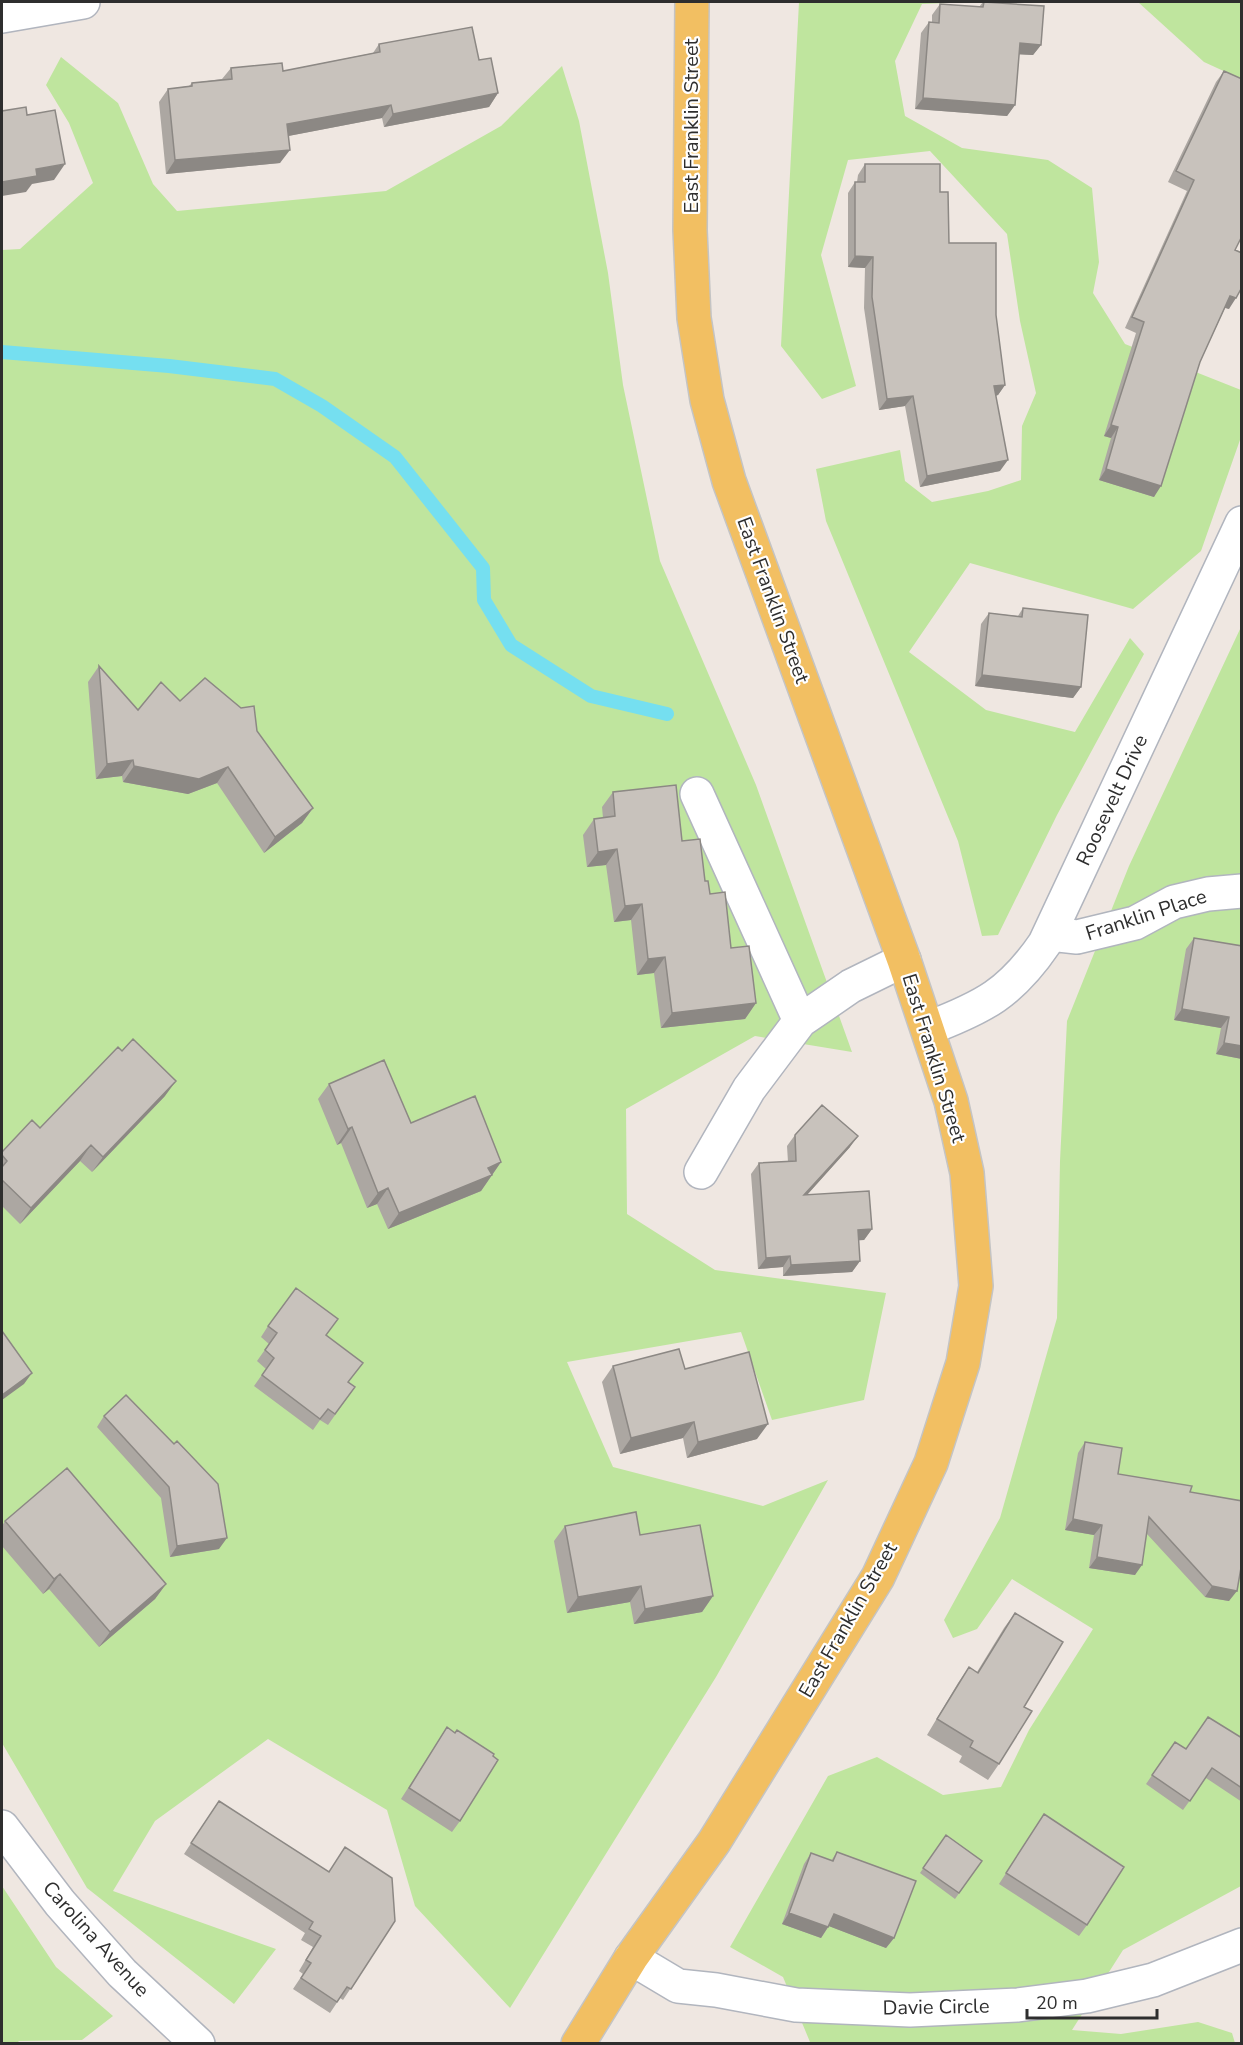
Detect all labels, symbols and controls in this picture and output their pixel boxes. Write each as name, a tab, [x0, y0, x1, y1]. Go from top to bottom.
street label: East Franklin Street	[678, 37, 705, 214]
street label: East Franklin Street	[730, 513, 816, 688]
street label: Roosevelt Drive	[1070, 730, 1154, 870]
street label: Franklin Place	[1082, 883, 1210, 947]
street label: East Franklin Street	[895, 970, 973, 1147]
street label: East Franklin Street	[793, 1537, 904, 1703]
street label: Carolina Avenue	[37, 1875, 155, 2003]
scale bar	[1027, 1982, 1158, 2020]
text: 20 m	[1036, 1991, 1078, 2015]
street label: Davie Circle	[882, 1993, 990, 2021]

